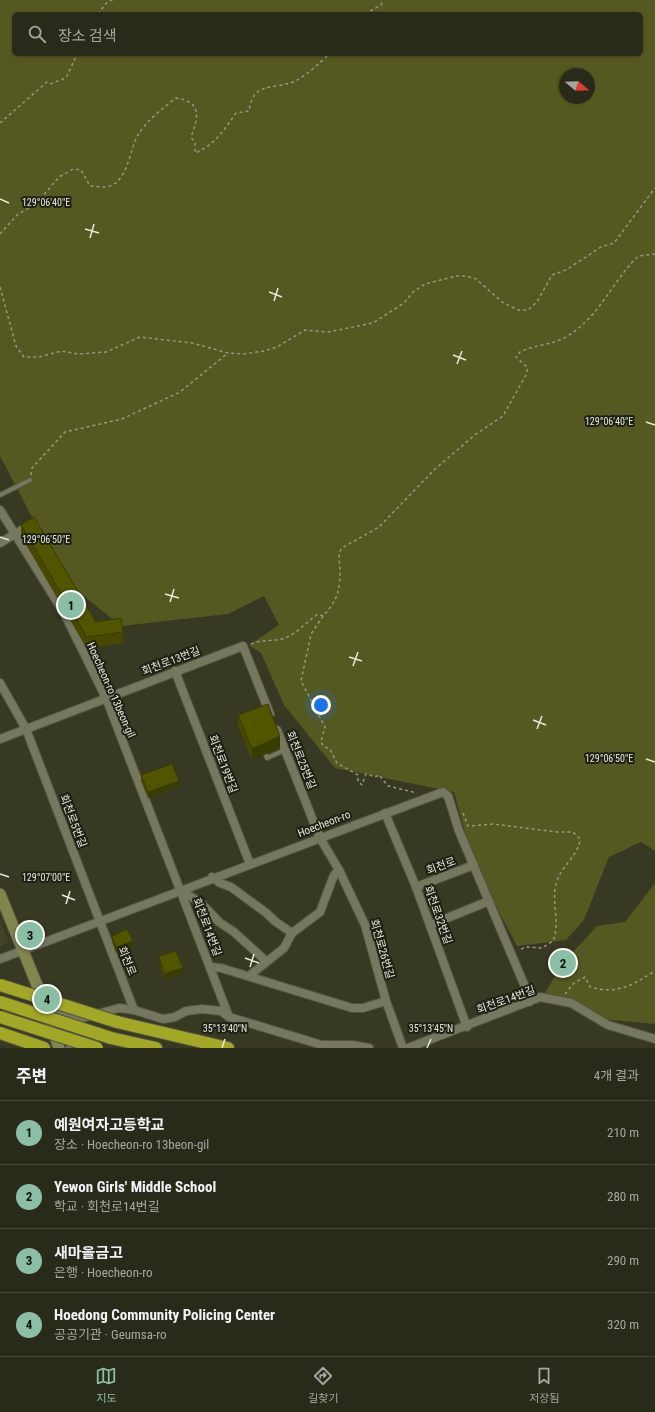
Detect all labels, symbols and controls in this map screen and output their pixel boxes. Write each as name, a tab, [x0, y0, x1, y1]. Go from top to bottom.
search box	[12, 12, 643, 56]
icon: search	[26, 23, 48, 45]
text: 장소 검색	[58, 27, 117, 45]
north arrow	[559, 68, 595, 104]
text: 129°06'40"E	[22, 197, 70, 208]
text: 129°06'40"E	[585, 416, 633, 427]
text: 129°06'50"E	[22, 534, 70, 545]
pin: 1	[58, 590, 84, 620]
street label: Hoecheon-ro 13beon-gil	[84, 640, 138, 740]
street label: 회천로13번길	[140, 644, 202, 678]
your location	[311, 695, 331, 715]
street label: 회천로25번길	[283, 729, 319, 791]
street label: 회천로19번길	[206, 733, 240, 795]
text: 129°06'50"E	[585, 753, 633, 764]
street label: 회천로5번길	[57, 793, 89, 849]
street label: Hoecheon-ro	[296, 808, 353, 840]
street label: 회천로	[425, 855, 457, 877]
text: 129°07'00"E	[22, 872, 70, 883]
street label: 회천로32번길	[421, 884, 455, 946]
street label: 회천로14번길	[190, 896, 224, 958]
street label: 회천로26번길	[367, 918, 397, 980]
pin: 3	[17, 920, 43, 950]
street label: 회천로	[115, 944, 139, 978]
pin: 2	[550, 948, 576, 978]
street label: 회천로14번길	[475, 983, 537, 1017]
pin: 4	[34, 984, 60, 1014]
text: 35°13'40"N	[203, 1023, 247, 1034]
text: 35°13'45"N	[409, 1023, 453, 1034]
text: 주변	[16, 1066, 47, 1086]
text: 4개 결과	[594, 1068, 639, 1083]
text: 예원여자고등학교	[54, 1116, 164, 1134]
text: 1	[26, 1125, 32, 1140]
text: 210 m	[607, 1125, 639, 1140]
text: 장소 · Hoecheon-ro 13beon-gil	[54, 1137, 209, 1152]
text: Yewon Girls' Middle School	[54, 1178, 216, 1196]
text: 2	[26, 1189, 32, 1204]
text: 280 m	[607, 1189, 639, 1204]
text: 학교 · 회천로14번길	[54, 1199, 160, 1214]
text: 새마을금고	[54, 1244, 123, 1262]
text: 3	[26, 1253, 32, 1268]
text: 290 m	[607, 1253, 639, 1268]
text: 은행 · Hoecheon-ro	[54, 1265, 153, 1280]
text: Hoedong Community Policing Center	[54, 1306, 275, 1324]
text: 4	[26, 1317, 32, 1332]
text: 320 m	[607, 1317, 639, 1332]
text: 공공기관 · Geumsa-ro	[54, 1327, 167, 1342]
tab: 지도	[95, 1365, 117, 1405]
tab: 길찾기	[308, 1365, 339, 1405]
tab: 저장됨	[529, 1365, 560, 1405]

